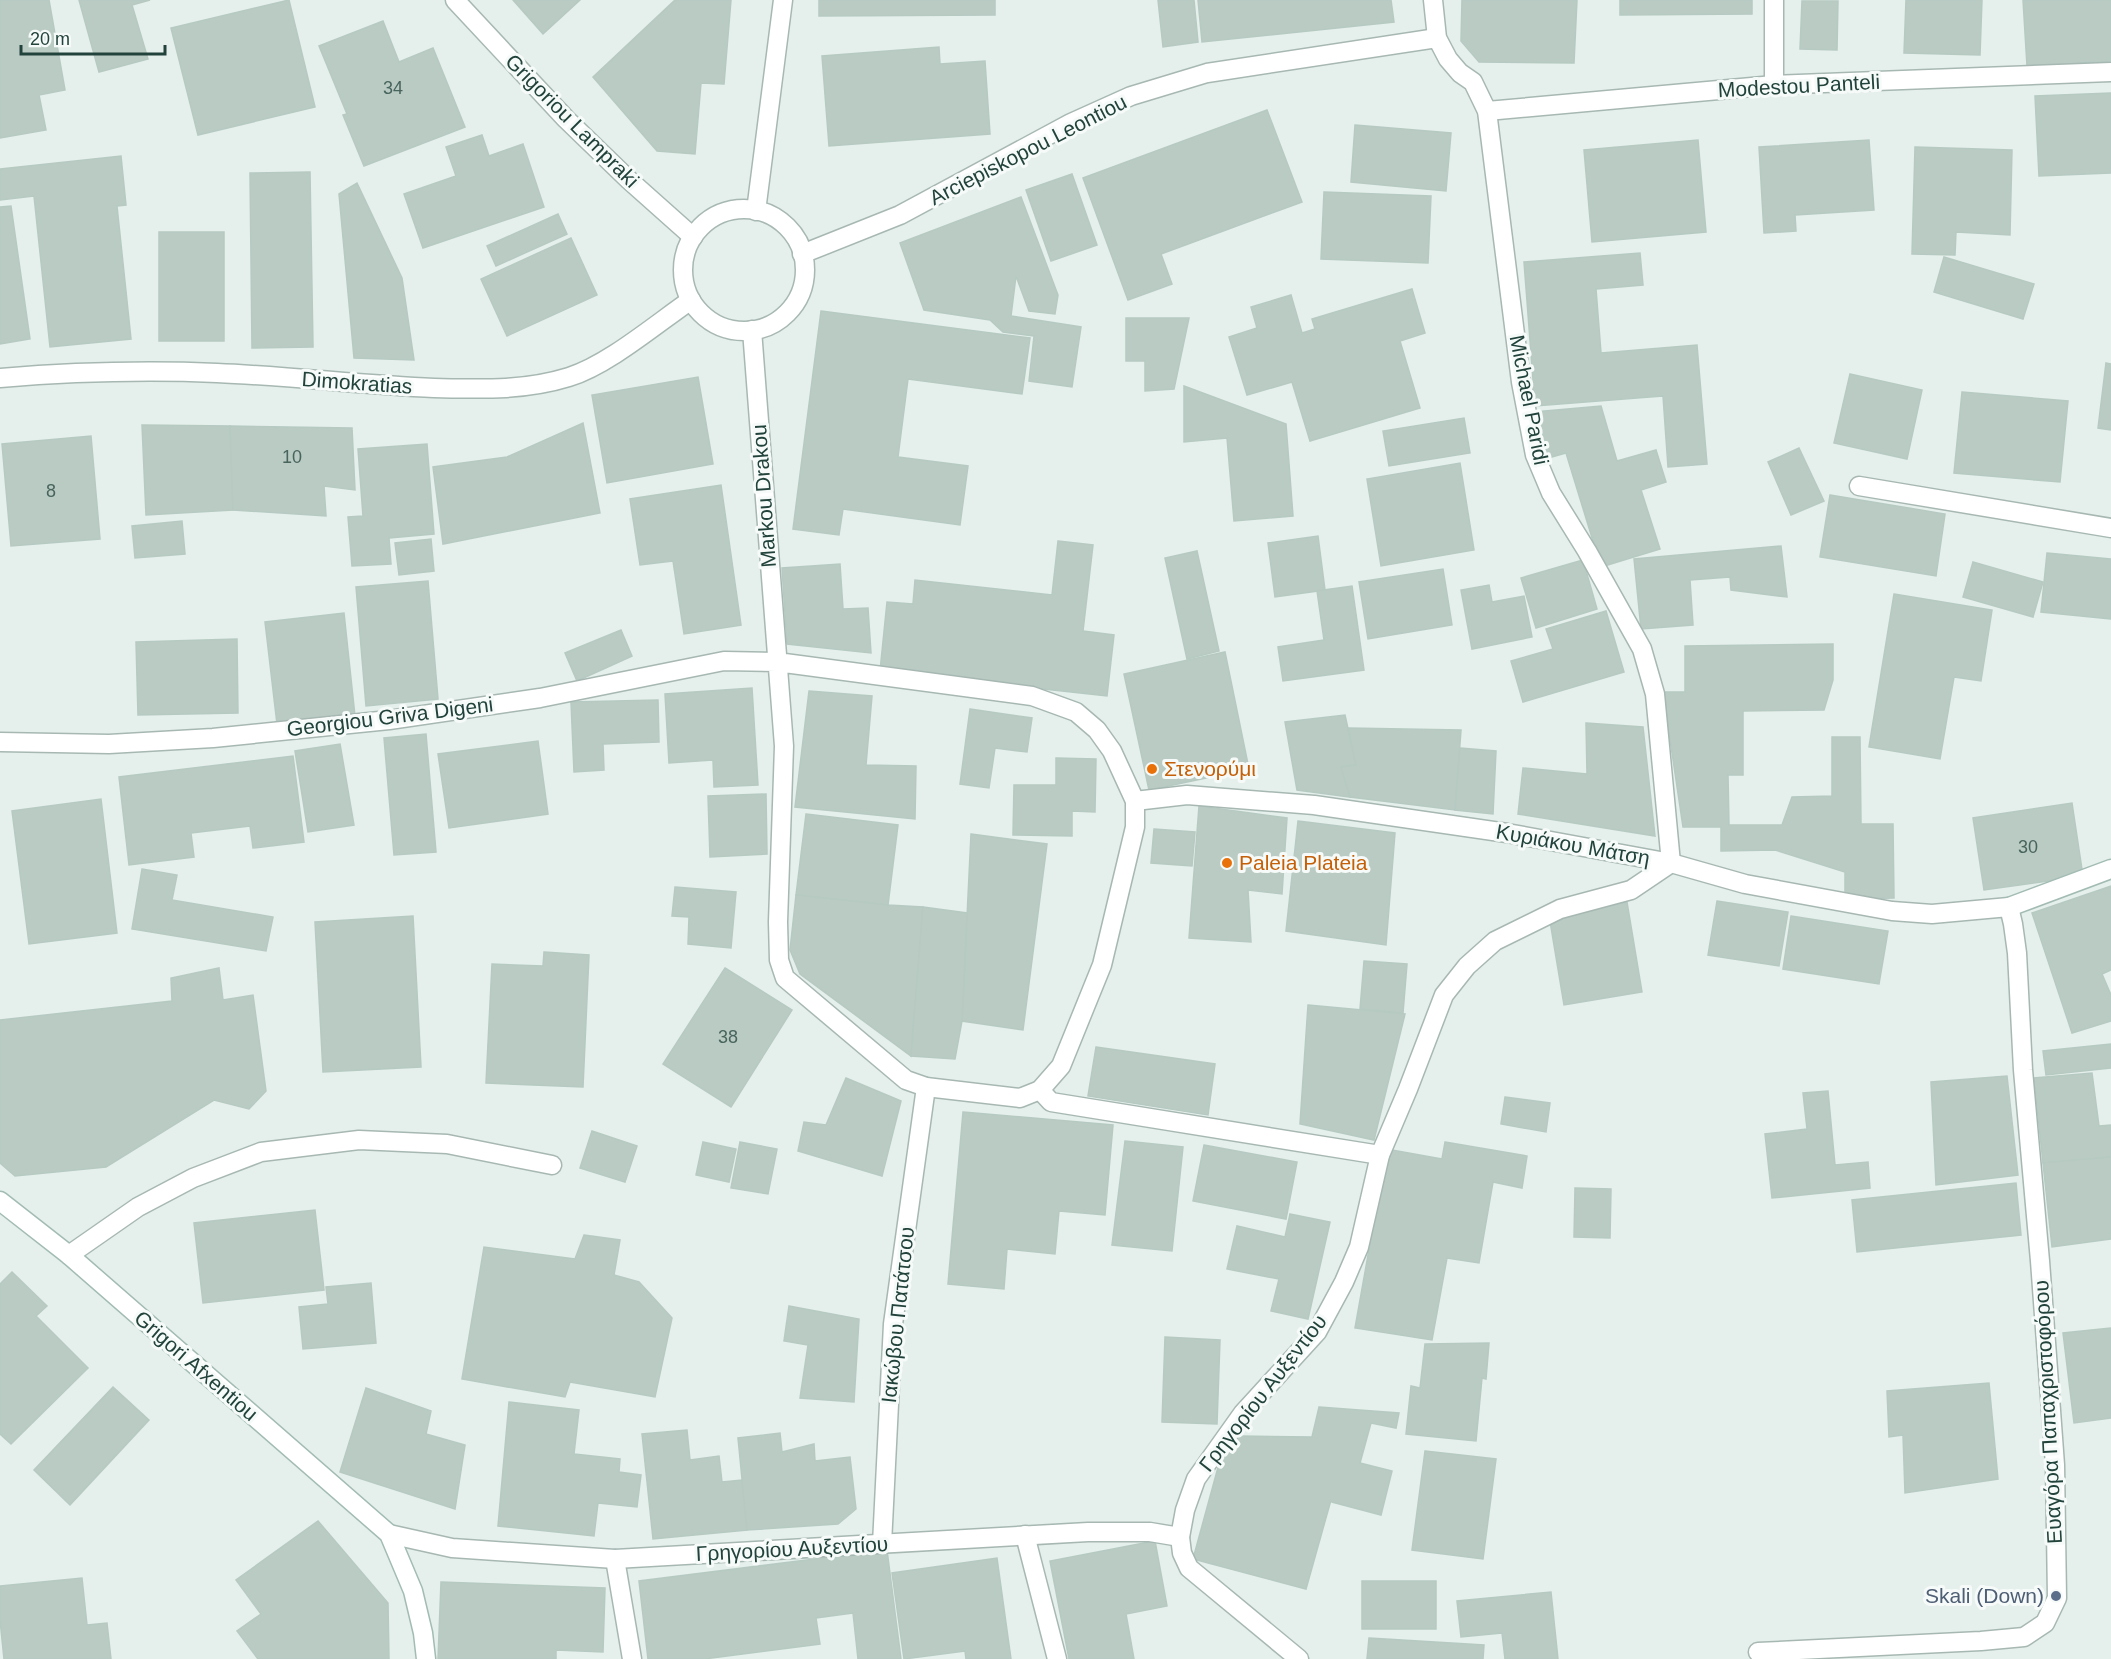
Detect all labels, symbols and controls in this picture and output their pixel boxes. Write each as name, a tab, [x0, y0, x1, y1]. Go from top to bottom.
scale bar	[21, 18, 165, 56]
text: 20 m	[30, 29, 70, 49]
street label: Grigoriou Lampraki	[501, 49, 644, 192]
street label: Modestou Panteli	[1717, 70, 1881, 101]
house number: 34	[383, 78, 403, 98]
street label: Arciepiskopou Leontiou	[925, 90, 1130, 209]
street label: Michael Paridi	[1506, 333, 1553, 467]
street label: Dimokratias	[301, 367, 413, 398]
street label: Markou Drakou	[747, 424, 780, 568]
house number: 10	[282, 447, 302, 467]
house number: 8	[46, 481, 56, 501]
street label: Georgiou Griva Digeni	[285, 692, 494, 741]
place label: Στενορύμι	[1164, 757, 1256, 780]
marker: Στενορύμι	[1145, 762, 1159, 776]
street label: Κυριάκου Μάτση	[1494, 820, 1652, 869]
house number: 30	[2018, 837, 2038, 857]
place label: Paleia Plateia	[1239, 851, 1368, 874]
marker: Paleia Plateia	[1220, 856, 1234, 870]
house number: 38	[718, 1027, 738, 1047]
street label: Ιακώβου Πατάτσου	[877, 1226, 918, 1404]
street label: Ευαγόρα Παπαχριστοφόρου	[2029, 1280, 2066, 1544]
street label: Grigori Afxentiou	[130, 1306, 262, 1425]
street label: Γρηγορίου Αυξεντίου	[1194, 1310, 1331, 1476]
street label: Γρηγορίου Αυξεντίου	[695, 1532, 889, 1565]
place label: Skali (Down)	[1925, 1584, 2044, 1607]
marker: Skali (Down)	[2049, 1589, 2063, 1603]

